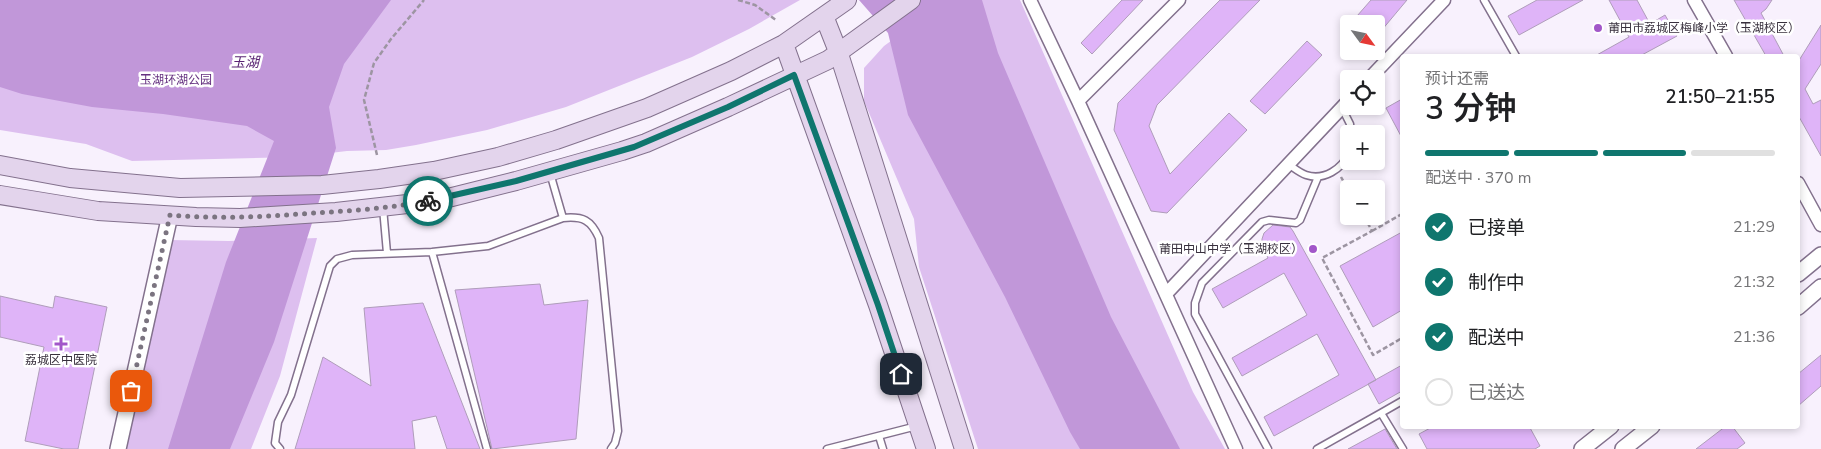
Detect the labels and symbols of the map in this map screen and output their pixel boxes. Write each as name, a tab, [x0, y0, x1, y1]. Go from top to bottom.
north arrow	[1340, 15, 1385, 60]
place label: 莆田市荔城区梅峰小学（玉湖校区）	[1608, 20, 1800, 36]
marker: 莆田市荔城区梅峰小学（玉湖校区）	[1592, 22, 1604, 34]
water label: 玉湖	[231, 53, 261, 72]
park label: 玉湖环湖公园	[140, 72, 212, 88]
courier	[403, 176, 453, 226]
place label: 莆田中山中学（玉湖校区）	[1159, 241, 1303, 257]
marker: 莆田中山中学（玉湖校区）	[1307, 243, 1319, 255]
marker: 荔城区中医院	[54, 337, 68, 351]
place label: 荔城区中医院	[25, 352, 97, 368]
pin	[880, 353, 922, 395]
pin	[110, 370, 152, 412]

